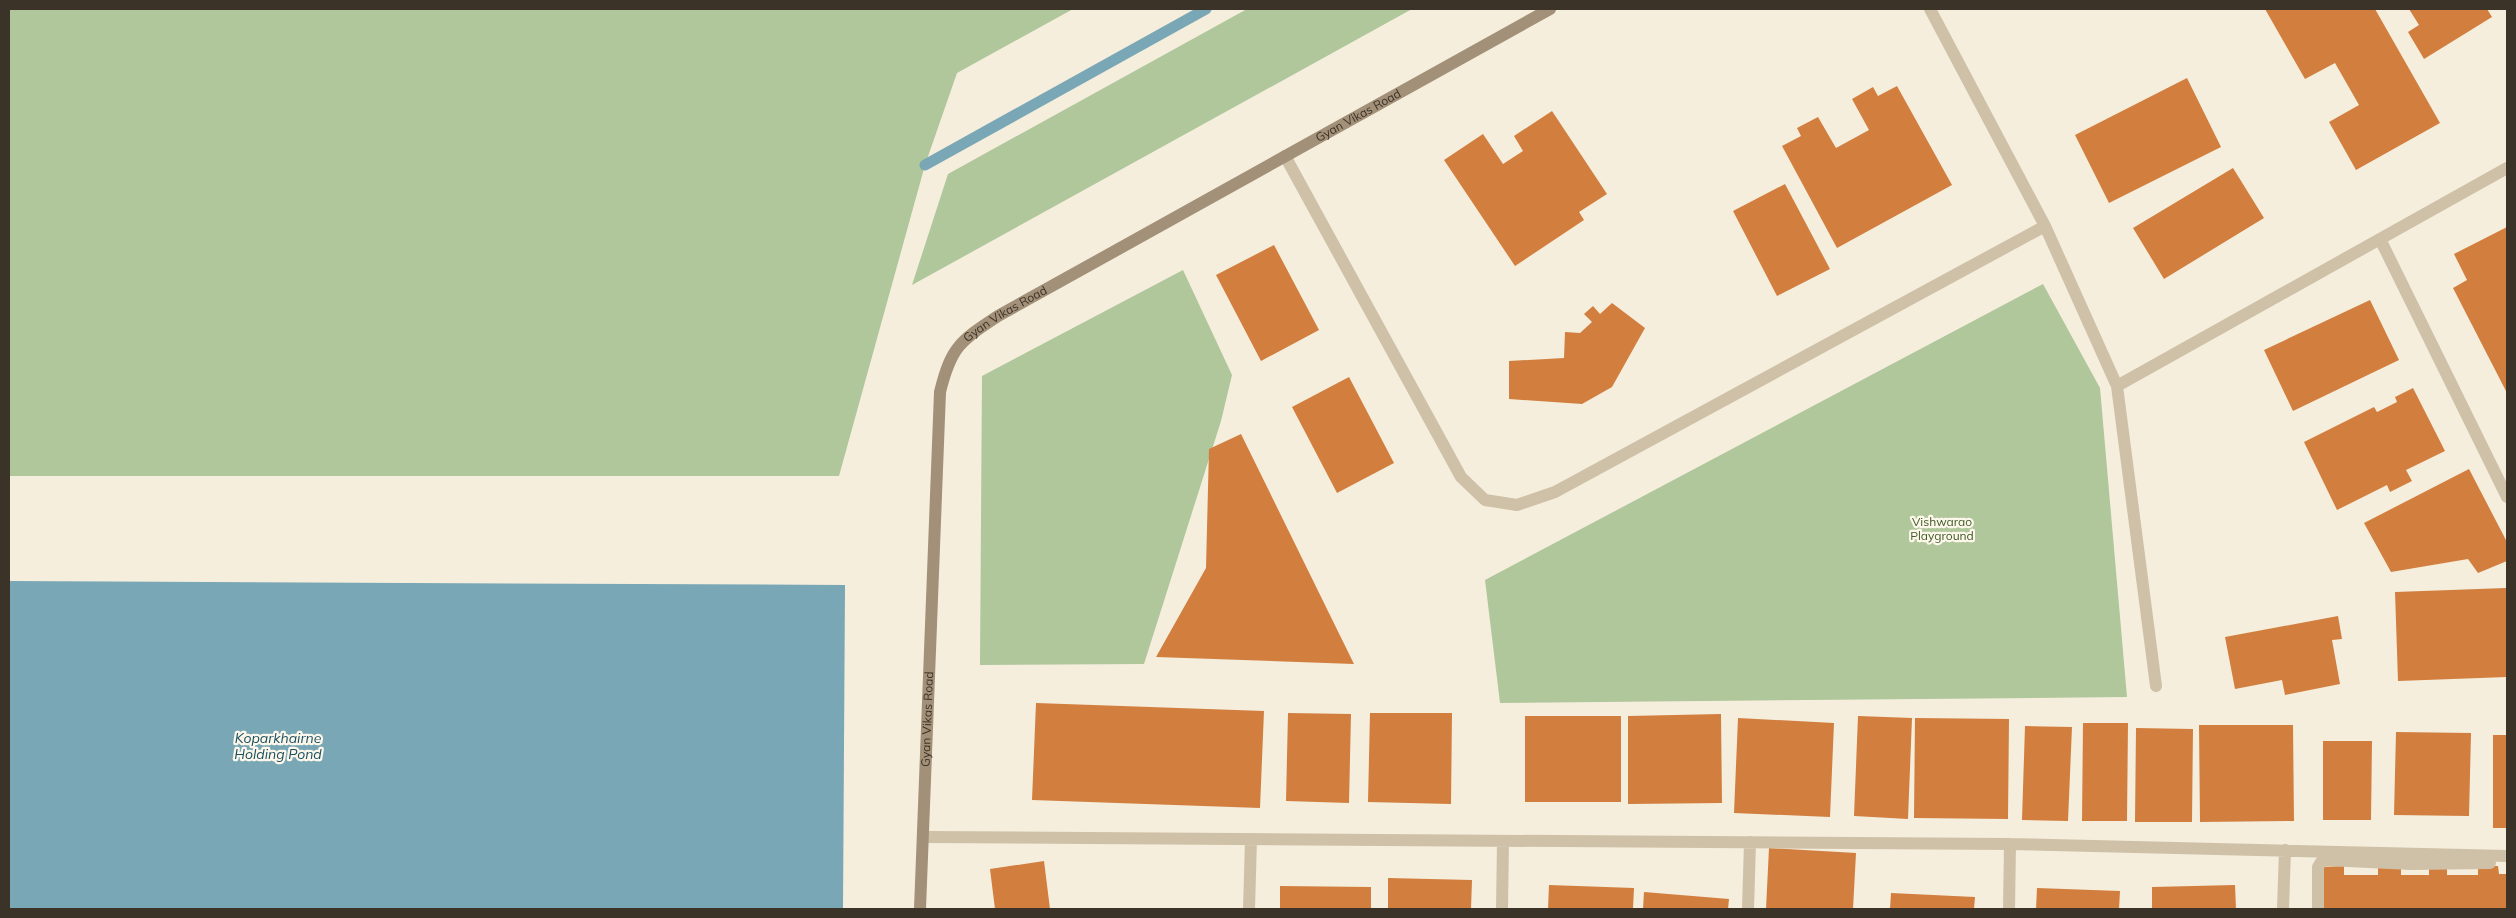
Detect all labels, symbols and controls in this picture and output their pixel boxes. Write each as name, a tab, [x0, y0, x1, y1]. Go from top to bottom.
street label: Gyan Vikas Road	[1313, 85, 1403, 145]
street label: Gyan Vikas Road	[960, 282, 1049, 345]
park label: Vishwarao Playground	[1910, 514, 1974, 543]
street label: Gyan Vikas Road	[918, 671, 936, 767]
water label: Koparkhairne Holding Pond	[234, 729, 322, 763]

